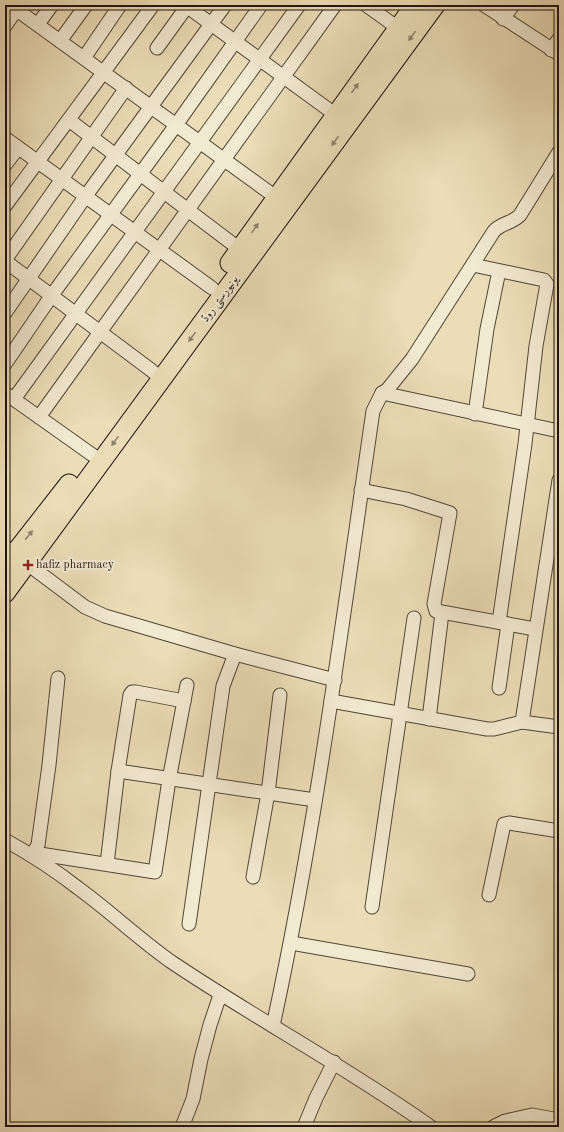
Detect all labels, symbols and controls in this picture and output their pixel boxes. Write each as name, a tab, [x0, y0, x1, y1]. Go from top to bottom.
one-way arrow	[408, 31, 416, 42]
one-way arrow	[351, 82, 359, 93]
one-way arrow	[331, 136, 339, 147]
one-way arrow	[251, 222, 259, 233]
street label: یونیورسٹی روڈ	[198, 272, 243, 326]
one-way arrow	[188, 331, 196, 342]
one-way arrow	[111, 436, 119, 447]
one-way arrow	[24, 530, 33, 540]
place label: hafiz pharmacy	[36, 559, 115, 571]
marker: hafiz pharmacy	[23, 560, 33, 570]

